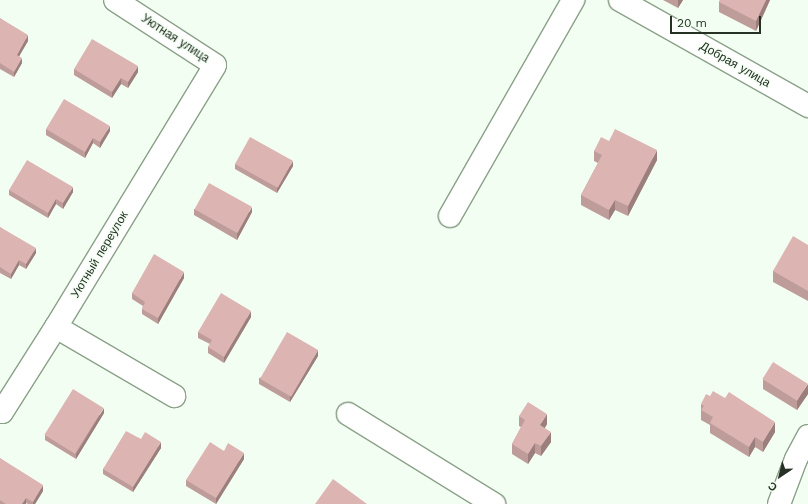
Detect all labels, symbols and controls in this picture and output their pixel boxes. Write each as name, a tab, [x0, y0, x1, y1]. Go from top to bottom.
scale bar	[672, 8, 763, 34]
street label: Уютная улица	[138, 12, 212, 66]
text: 20 m	[677, 16, 707, 30]
street label: Добрая улица	[697, 39, 773, 91]
street label: Уютный переулок	[68, 209, 132, 301]
north arrow	[760, 456, 800, 496]
text: С	[766, 479, 780, 494]

